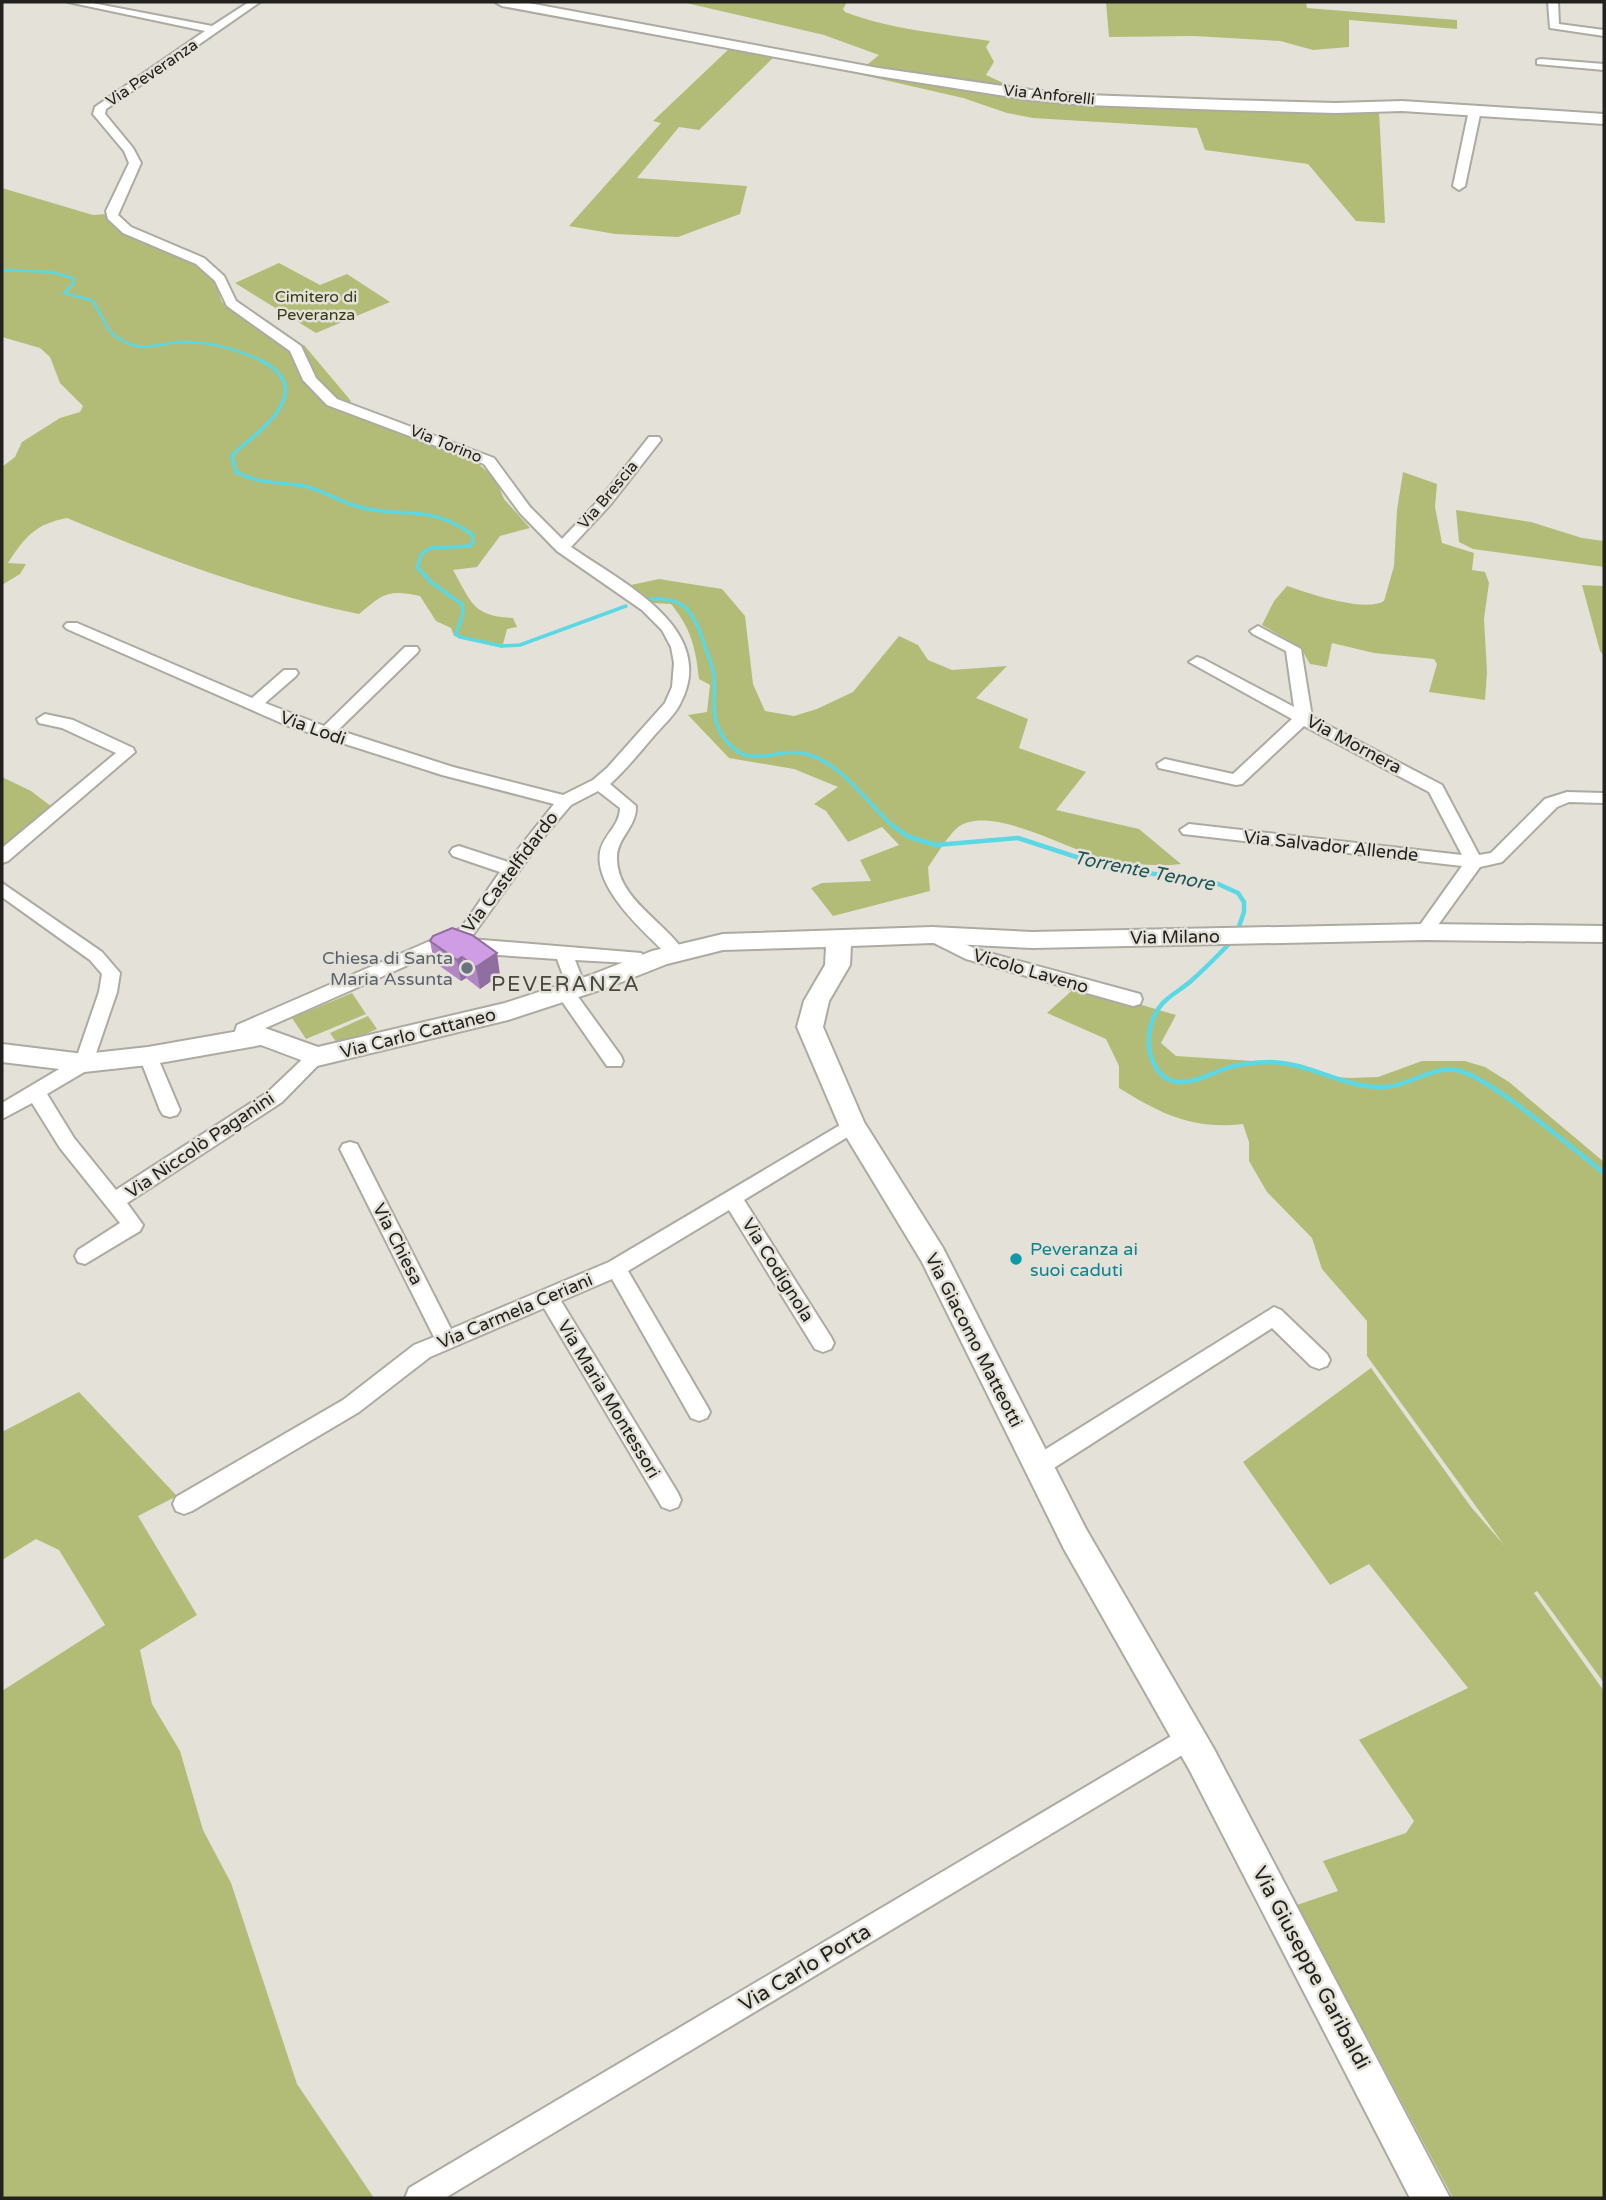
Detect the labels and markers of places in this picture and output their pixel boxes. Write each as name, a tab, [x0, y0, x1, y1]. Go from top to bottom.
place label: Chiesa di Santa Maria Assunta	[322, 947, 453, 990]
marker: Chiesa di Santa Maria Assunta	[459, 960, 475, 976]
place label: Peveranza ai suoi caduti	[1030, 1238, 1138, 1281]
marker: Peveranza ai suoi caduti	[1008, 1251, 1024, 1267]

